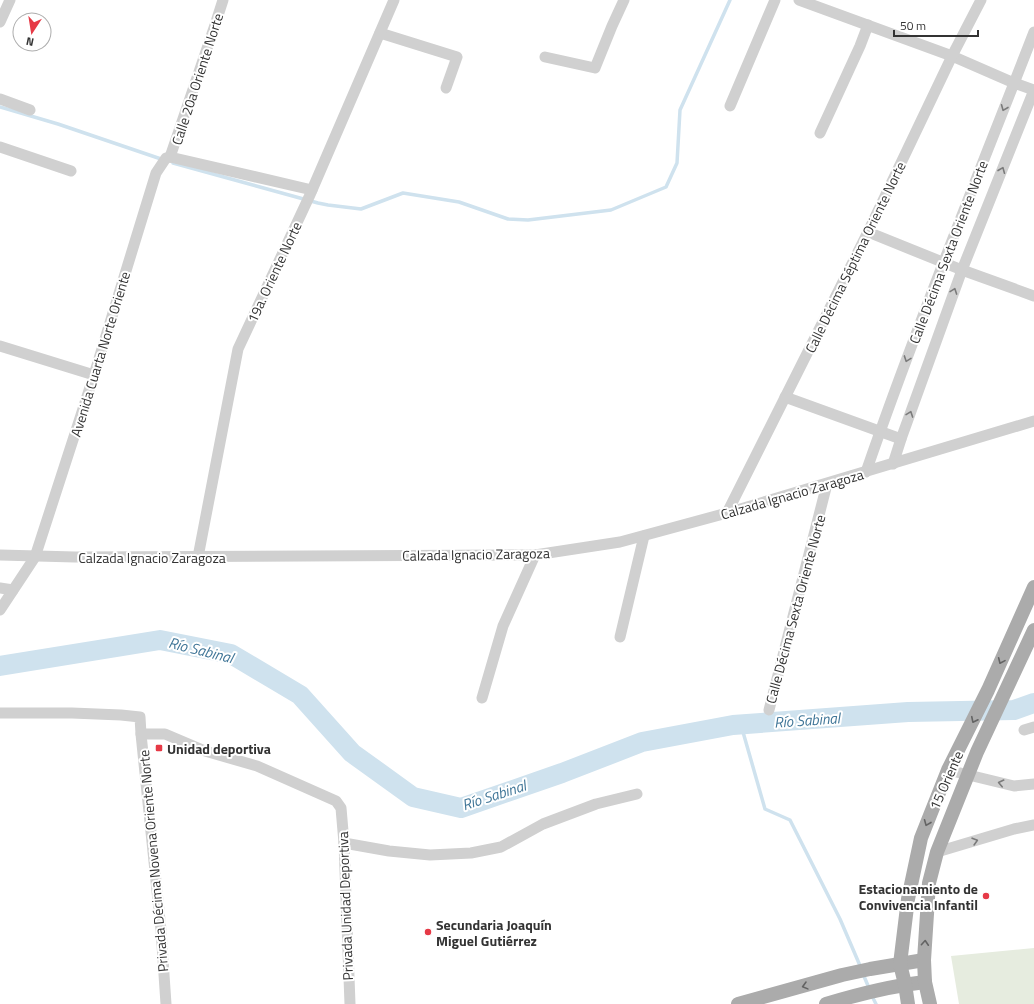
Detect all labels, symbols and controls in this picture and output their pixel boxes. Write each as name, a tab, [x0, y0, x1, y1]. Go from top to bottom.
street label: Calle 20a Oriente Norte	[166, 10, 228, 148]
north arrow	[12, 12, 52, 52]
scale bar	[894, 12, 978, 38]
text: 50 m	[900, 16, 926, 35]
text: N	[25, 33, 35, 50]
one-way arrow	[1001, 104, 1009, 111]
street label: Calle Décima Sexta Oriente Norte	[903, 157, 993, 347]
street label: Calle Décima Séptima Oriente Norte	[799, 158, 911, 356]
one-way arrow	[997, 167, 1005, 175]
street label: 19a. Oriente Norte	[241, 218, 307, 326]
street label: Avenida Cuarta Norte Oriente	[65, 269, 135, 439]
one-way arrow	[950, 288, 958, 295]
one-way arrow	[903, 356, 911, 363]
one-way arrow	[906, 410, 914, 417]
street label: Calzada Ignacio Zaragoza	[718, 464, 866, 524]
street label: Calle Décima Sexta Oriente Norte	[760, 512, 830, 706]
street label: Calzada Ignacio Zaragoza	[402, 542, 550, 566]
street label: Calzada Ignacio Zaragoza	[78, 547, 226, 568]
water label: Río Sabinal	[166, 631, 238, 670]
one-way arrow	[998, 657, 1006, 665]
water label: Río Sabinal	[773, 706, 843, 734]
one-way arrow	[971, 715, 978, 723]
place label: Unidad deportiva	[167, 738, 271, 759]
marker: Unidad deportiva	[154, 743, 164, 753]
street label: 15 Oriente	[924, 747, 968, 813]
street label: Privada Décima Novena Oriente Norte	[133, 749, 173, 973]
water label: Río Sabinal	[459, 773, 531, 816]
one-way arrow	[997, 779, 1004, 788]
one-way arrow	[924, 820, 932, 827]
street label: Privada Unidad Deportiva	[332, 831, 358, 981]
one-way arrow	[971, 837, 978, 846]
place label: Estacionamiento de Convivencia Infantil	[858, 878, 978, 915]
marker: Estacionamiento de Convivencia Infantil	[981, 891, 991, 901]
place label: Secundaria Joaquín Miguel Gutiérrez	[436, 914, 552, 951]
marker: Secundaria Joaquín Miguel Gutiérrez	[423, 927, 433, 937]
one-way arrow	[920, 940, 929, 946]
one-way arrow	[801, 981, 808, 990]

